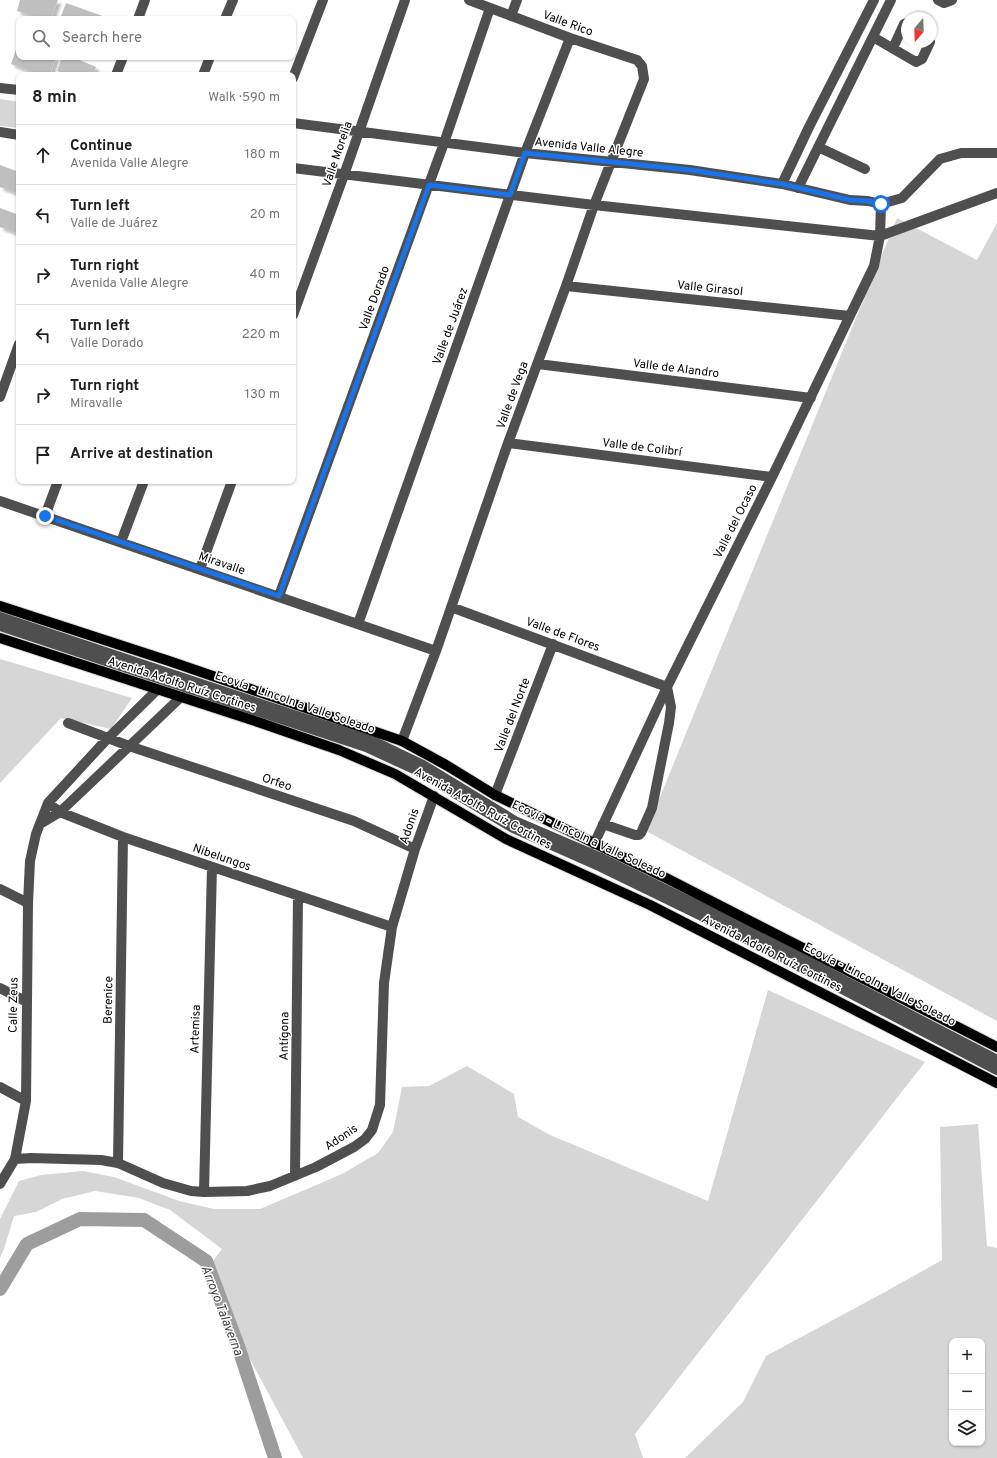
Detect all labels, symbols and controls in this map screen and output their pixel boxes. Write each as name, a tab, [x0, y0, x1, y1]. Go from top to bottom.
street label: Valle Rico	[540, 7, 595, 41]
north arrow	[901, 12, 937, 48]
search box	[16, 16, 296, 60]
icon: search	[30, 27, 52, 49]
text: Search here	[62, 29, 142, 48]
text: 8 min	[32, 87, 77, 109]
text: Walk · 590 m	[208, 90, 280, 106]
street label: Valle Morelia	[319, 119, 357, 189]
street label: Avenida Valle Alegre	[534, 134, 644, 162]
text: Continue	[70, 137, 132, 156]
icon: ahead	[32, 144, 54, 166]
text: 180 m	[245, 147, 280, 163]
text: Avenida Valle Alegre	[70, 156, 189, 172]
route start	[872, 195, 890, 213]
text: Turn left	[70, 197, 130, 216]
icon: left	[32, 204, 54, 226]
text: 20 m	[250, 207, 280, 223]
text: Valle de Juárez	[70, 216, 158, 232]
text: Turn right	[70, 257, 139, 276]
street label: Valle Dorado	[356, 263, 394, 333]
icon: right	[32, 264, 54, 286]
text: 40 m	[250, 267, 280, 283]
text: Avenida Valle Alegre	[70, 276, 189, 292]
street label: Valle Girasol	[676, 278, 744, 300]
street label: Valle de Juárez	[430, 285, 472, 367]
text: Turn left	[70, 317, 130, 336]
icon: left	[32, 324, 54, 346]
text: 220 m	[242, 327, 280, 343]
text: Valle Dorado	[70, 336, 144, 352]
street label: Valle de Alandro	[632, 356, 720, 382]
street label: Valle de Vega	[493, 359, 533, 431]
text: Turn right	[70, 377, 139, 396]
icon: right	[32, 384, 54, 406]
text: 130 m	[245, 387, 280, 403]
text: Miravalle	[70, 396, 122, 412]
street label: Valle de Colibrí	[601, 435, 683, 461]
icon: arrive	[32, 444, 54, 466]
text: Arrive at destination	[70, 445, 213, 464]
street label: Valle del Ocaso	[710, 481, 762, 561]
route end	[36, 507, 54, 525]
street label: Miravalle	[196, 549, 247, 579]
street label: Valle de Flores	[523, 614, 602, 656]
street label: Avenida Adolfo Ruíz Cortines	[105, 653, 258, 717]
street label: Ecovía - Lincoln a Valle Soleado	[213, 668, 377, 738]
street label: Valle del Norte	[491, 676, 535, 755]
street label: Avenida Adolfo Ruíz Cortines	[411, 764, 554, 854]
street label: Orfeo	[260, 771, 294, 795]
street label: Ecovía - Lincoln a Valle Soleado	[509, 797, 668, 883]
street label: Adonis	[396, 806, 424, 846]
street label: Nibelungos	[190, 840, 253, 875]
street label: Avenida Adolfo Ruíz Cortines	[699, 912, 844, 996]
street label: Ecovía - Lincoln a Valle Soleado	[801, 940, 958, 1030]
street label: Berenice	[101, 976, 117, 1024]
street label: Calle Zeus	[6, 977, 22, 1033]
street label: Artemisa	[187, 1004, 205, 1054]
street label: Antígona	[277, 1011, 293, 1061]
street label: Adonis	[322, 1121, 361, 1155]
water label: Arroyo Talaverna	[197, 1263, 246, 1358]
map controls	[949, 1338, 985, 1446]
button: +	[949, 1338, 985, 1374]
button: −	[949, 1374, 985, 1410]
button: layers	[949, 1410, 985, 1446]

